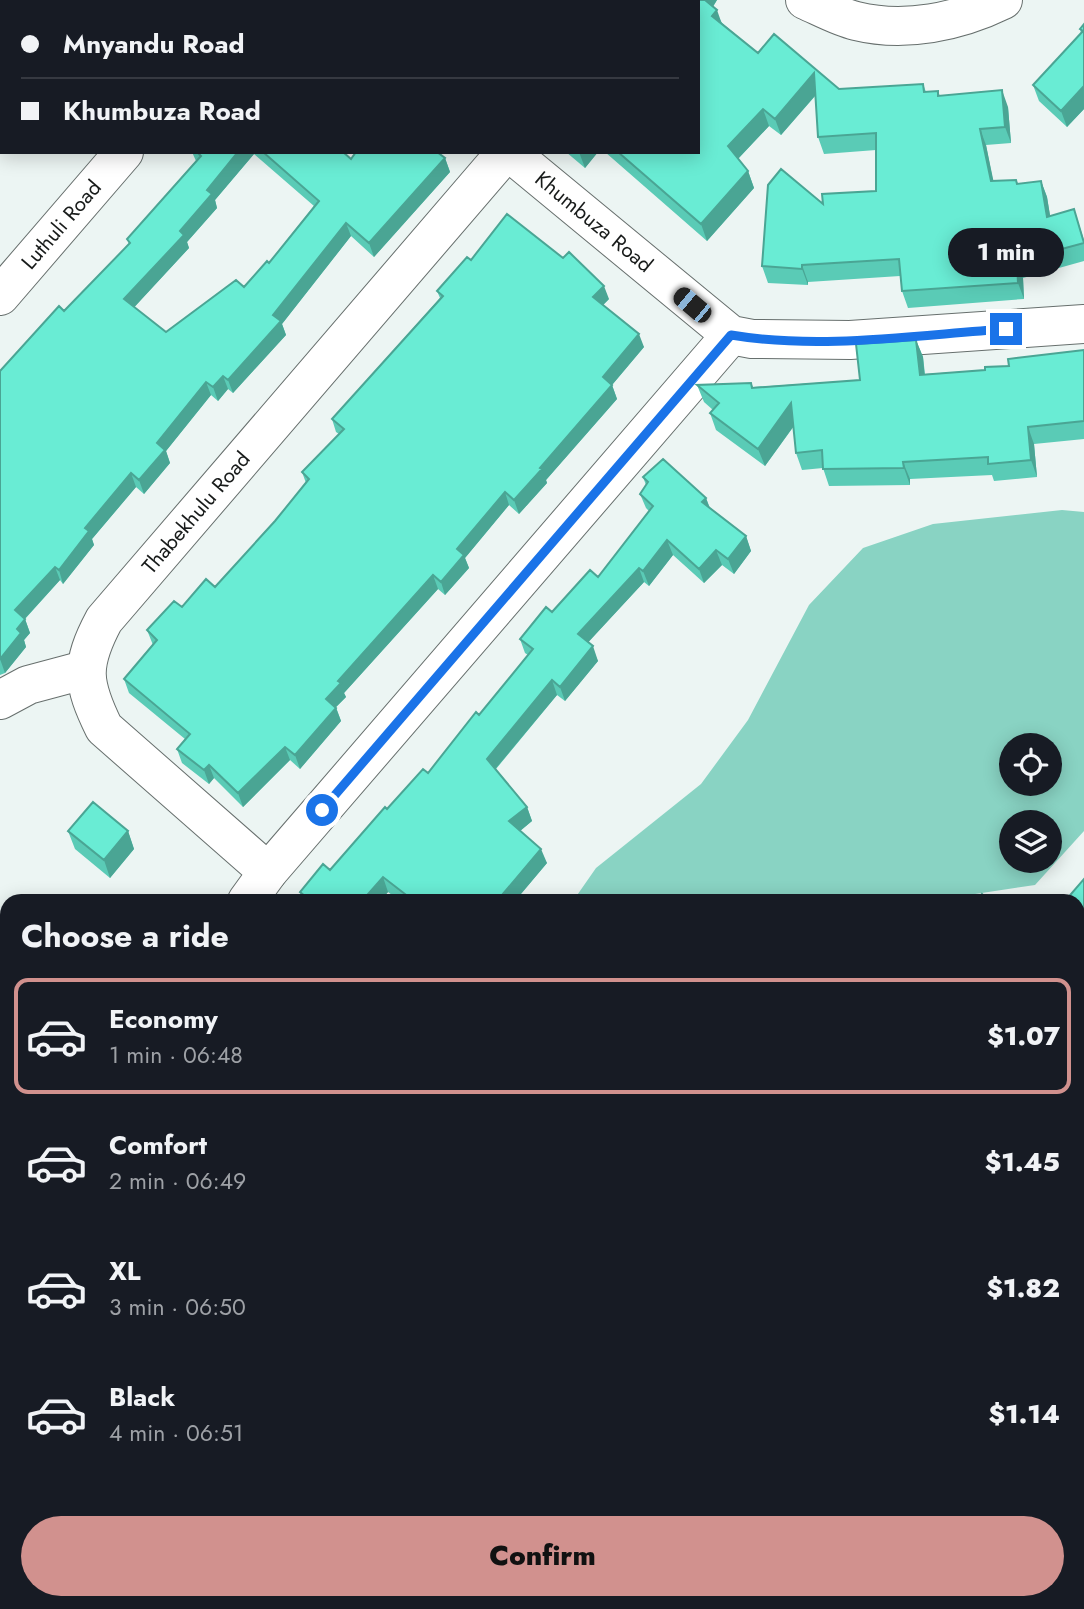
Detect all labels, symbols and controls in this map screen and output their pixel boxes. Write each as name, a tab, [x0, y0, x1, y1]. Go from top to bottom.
text: Mnyandu Road	[63, 25, 245, 63]
text: Khumbuza Road	[63, 92, 261, 130]
street label: Khumbuza Road	[528, 164, 659, 280]
street label: Luthuli Road	[14, 174, 108, 276]
callout: 1 min	[948, 228, 1064, 276]
text: 1 min	[977, 235, 1035, 269]
car	[670, 283, 715, 327]
route end	[990, 313, 1022, 345]
street label: Thabekhulu Road	[135, 445, 257, 580]
map controls	[999, 733, 1062, 873]
button: locate	[999, 733, 1062, 796]
route start	[306, 794, 338, 826]
button: layers	[999, 810, 1062, 873]
text: Choose a ride	[21, 913, 229, 959]
text: Economy	[109, 1000, 218, 1038]
icon: car	[25, 1005, 88, 1068]
text: $1.07	[987, 1017, 1060, 1055]
text: 1 min · 06:48	[109, 1038, 243, 1072]
text: Comfort	[109, 1126, 207, 1164]
icon: car	[25, 1131, 88, 1194]
text: $1.45	[985, 1143, 1060, 1181]
text: 2 min · 06:49	[109, 1164, 246, 1198]
text: XL	[109, 1252, 141, 1290]
icon: car	[25, 1257, 88, 1320]
text: $1.82	[987, 1269, 1060, 1307]
text: 3 min · 06:50	[109, 1290, 246, 1324]
text: Black	[109, 1378, 175, 1416]
icon: car	[25, 1383, 88, 1446]
text: $1.14	[989, 1395, 1060, 1433]
text: 4 min · 06:51	[109, 1416, 243, 1450]
button: Confirm	[21, 1516, 1064, 1596]

